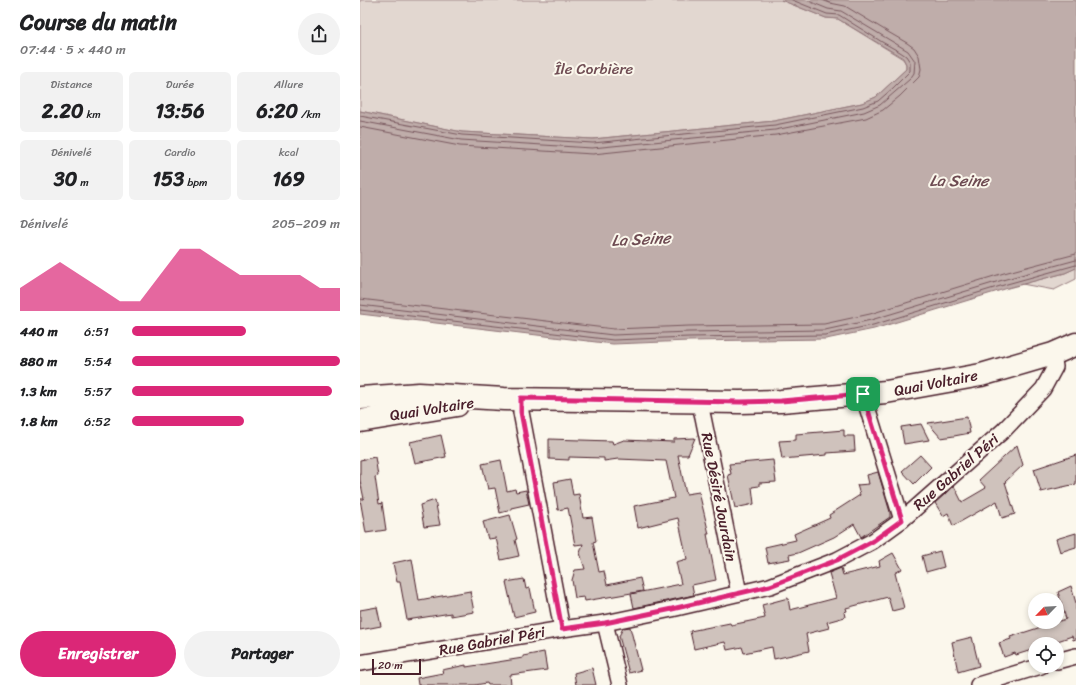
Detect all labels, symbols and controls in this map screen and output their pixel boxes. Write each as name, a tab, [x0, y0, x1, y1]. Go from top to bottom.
text: Course du matin	[20, 3, 177, 42]
button: share	[298, 13, 340, 55]
text: 07:44 · 5 × 440 m	[20, 38, 126, 61]
park label: Île Corbière	[554, 56, 634, 82]
text: Distance	[50, 75, 92, 94]
text: Durée	[166, 75, 194, 94]
text: Allure	[274, 75, 303, 94]
text: 2.20	[42, 94, 84, 129]
text: 13:56	[155, 94, 205, 129]
text: 6:20	[257, 94, 298, 129]
text: km	[84, 105, 101, 124]
text: /km	[298, 105, 321, 124]
text: Dénivelé	[51, 143, 92, 162]
text: Cardio	[164, 143, 196, 162]
text: kcal	[279, 143, 299, 162]
text: 30	[54, 162, 77, 197]
text: 153	[153, 162, 184, 197]
text: 169	[273, 162, 305, 197]
water label: La Seine	[929, 166, 990, 195]
text: m	[77, 173, 89, 192]
text: bpm	[184, 173, 207, 192]
text: Dénivelé	[20, 212, 68, 235]
text: 205–209 m	[272, 212, 340, 235]
water label: La Seine	[611, 223, 673, 255]
text: 440 m	[20, 320, 58, 343]
text: 6:51	[84, 320, 109, 343]
text: 880 m	[20, 350, 57, 373]
text: 5:54	[84, 350, 112, 373]
street label: Quai Voltaire	[892, 362, 980, 404]
pin	[846, 377, 880, 411]
text: 1.3 km	[20, 380, 57, 403]
text: 5:57	[84, 380, 111, 403]
icon: arrive	[852, 383, 874, 405]
street label: Quai Voltaire	[388, 389, 476, 428]
text: 1.8 km	[20, 410, 58, 433]
text: 6:52	[84, 410, 111, 433]
street label: Rue Gabriel Péri	[907, 426, 1006, 517]
street label: Rue Désiré Jourdain	[694, 430, 744, 564]
north arrow	[1028, 593, 1064, 629]
map controls	[1028, 593, 1064, 673]
street label: Rue Gabriel Péri	[437, 619, 548, 663]
button: Enregistrer	[20, 631, 176, 677]
button: Partager	[184, 631, 340, 677]
button: locate	[1028, 637, 1064, 673]
text: 20 m	[378, 656, 403, 675]
scale bar	[372, 657, 421, 676]

